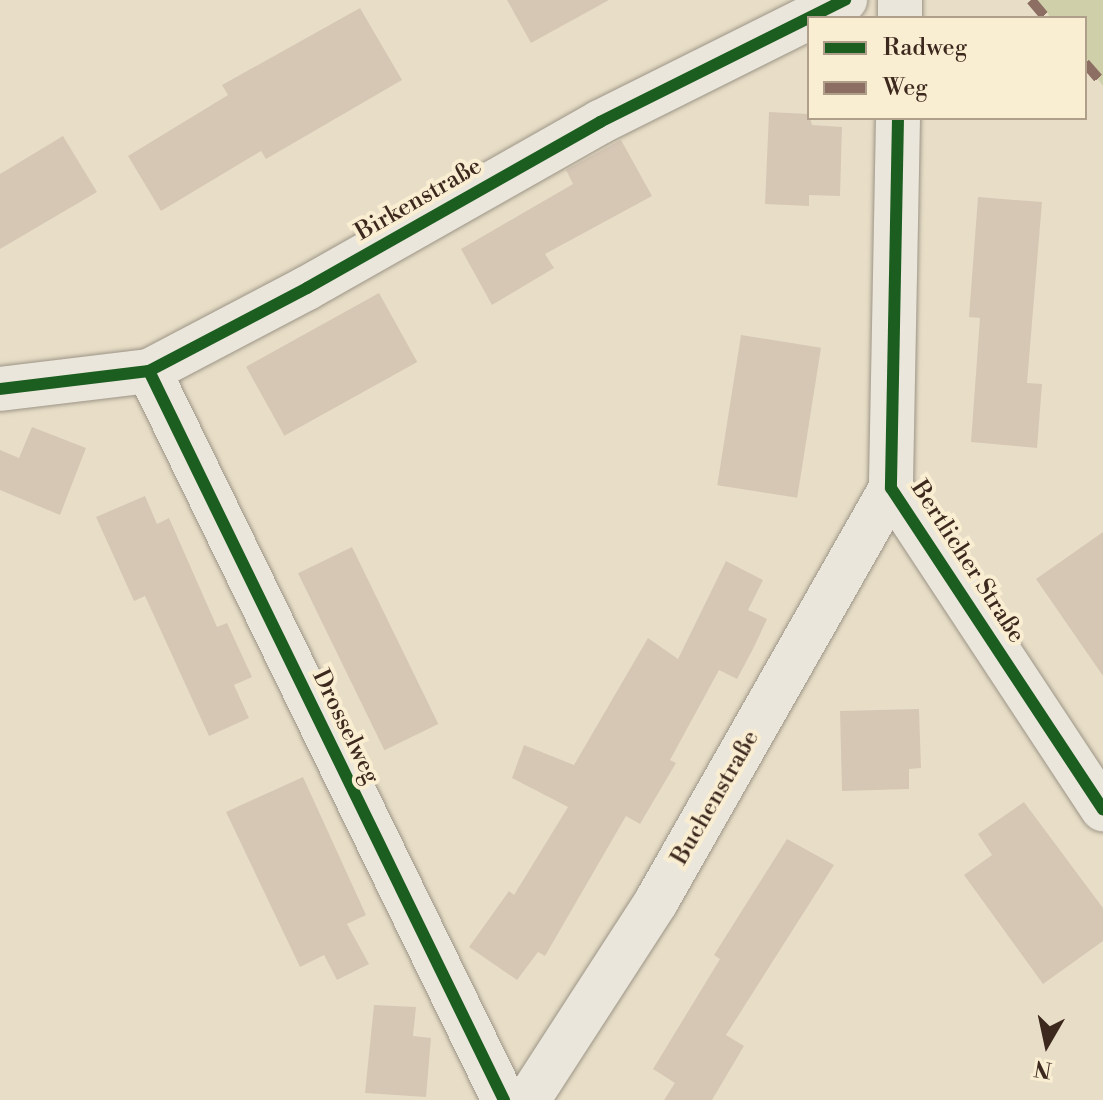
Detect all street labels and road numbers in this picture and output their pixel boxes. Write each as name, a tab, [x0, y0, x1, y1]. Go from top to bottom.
street label: Birkenstraße	[351, 152, 487, 248]
street label: Bertlicher Straße	[904, 475, 1030, 649]
street label: Drosselweg	[305, 665, 385, 789]
street label: Buchenstraße	[666, 726, 766, 870]

